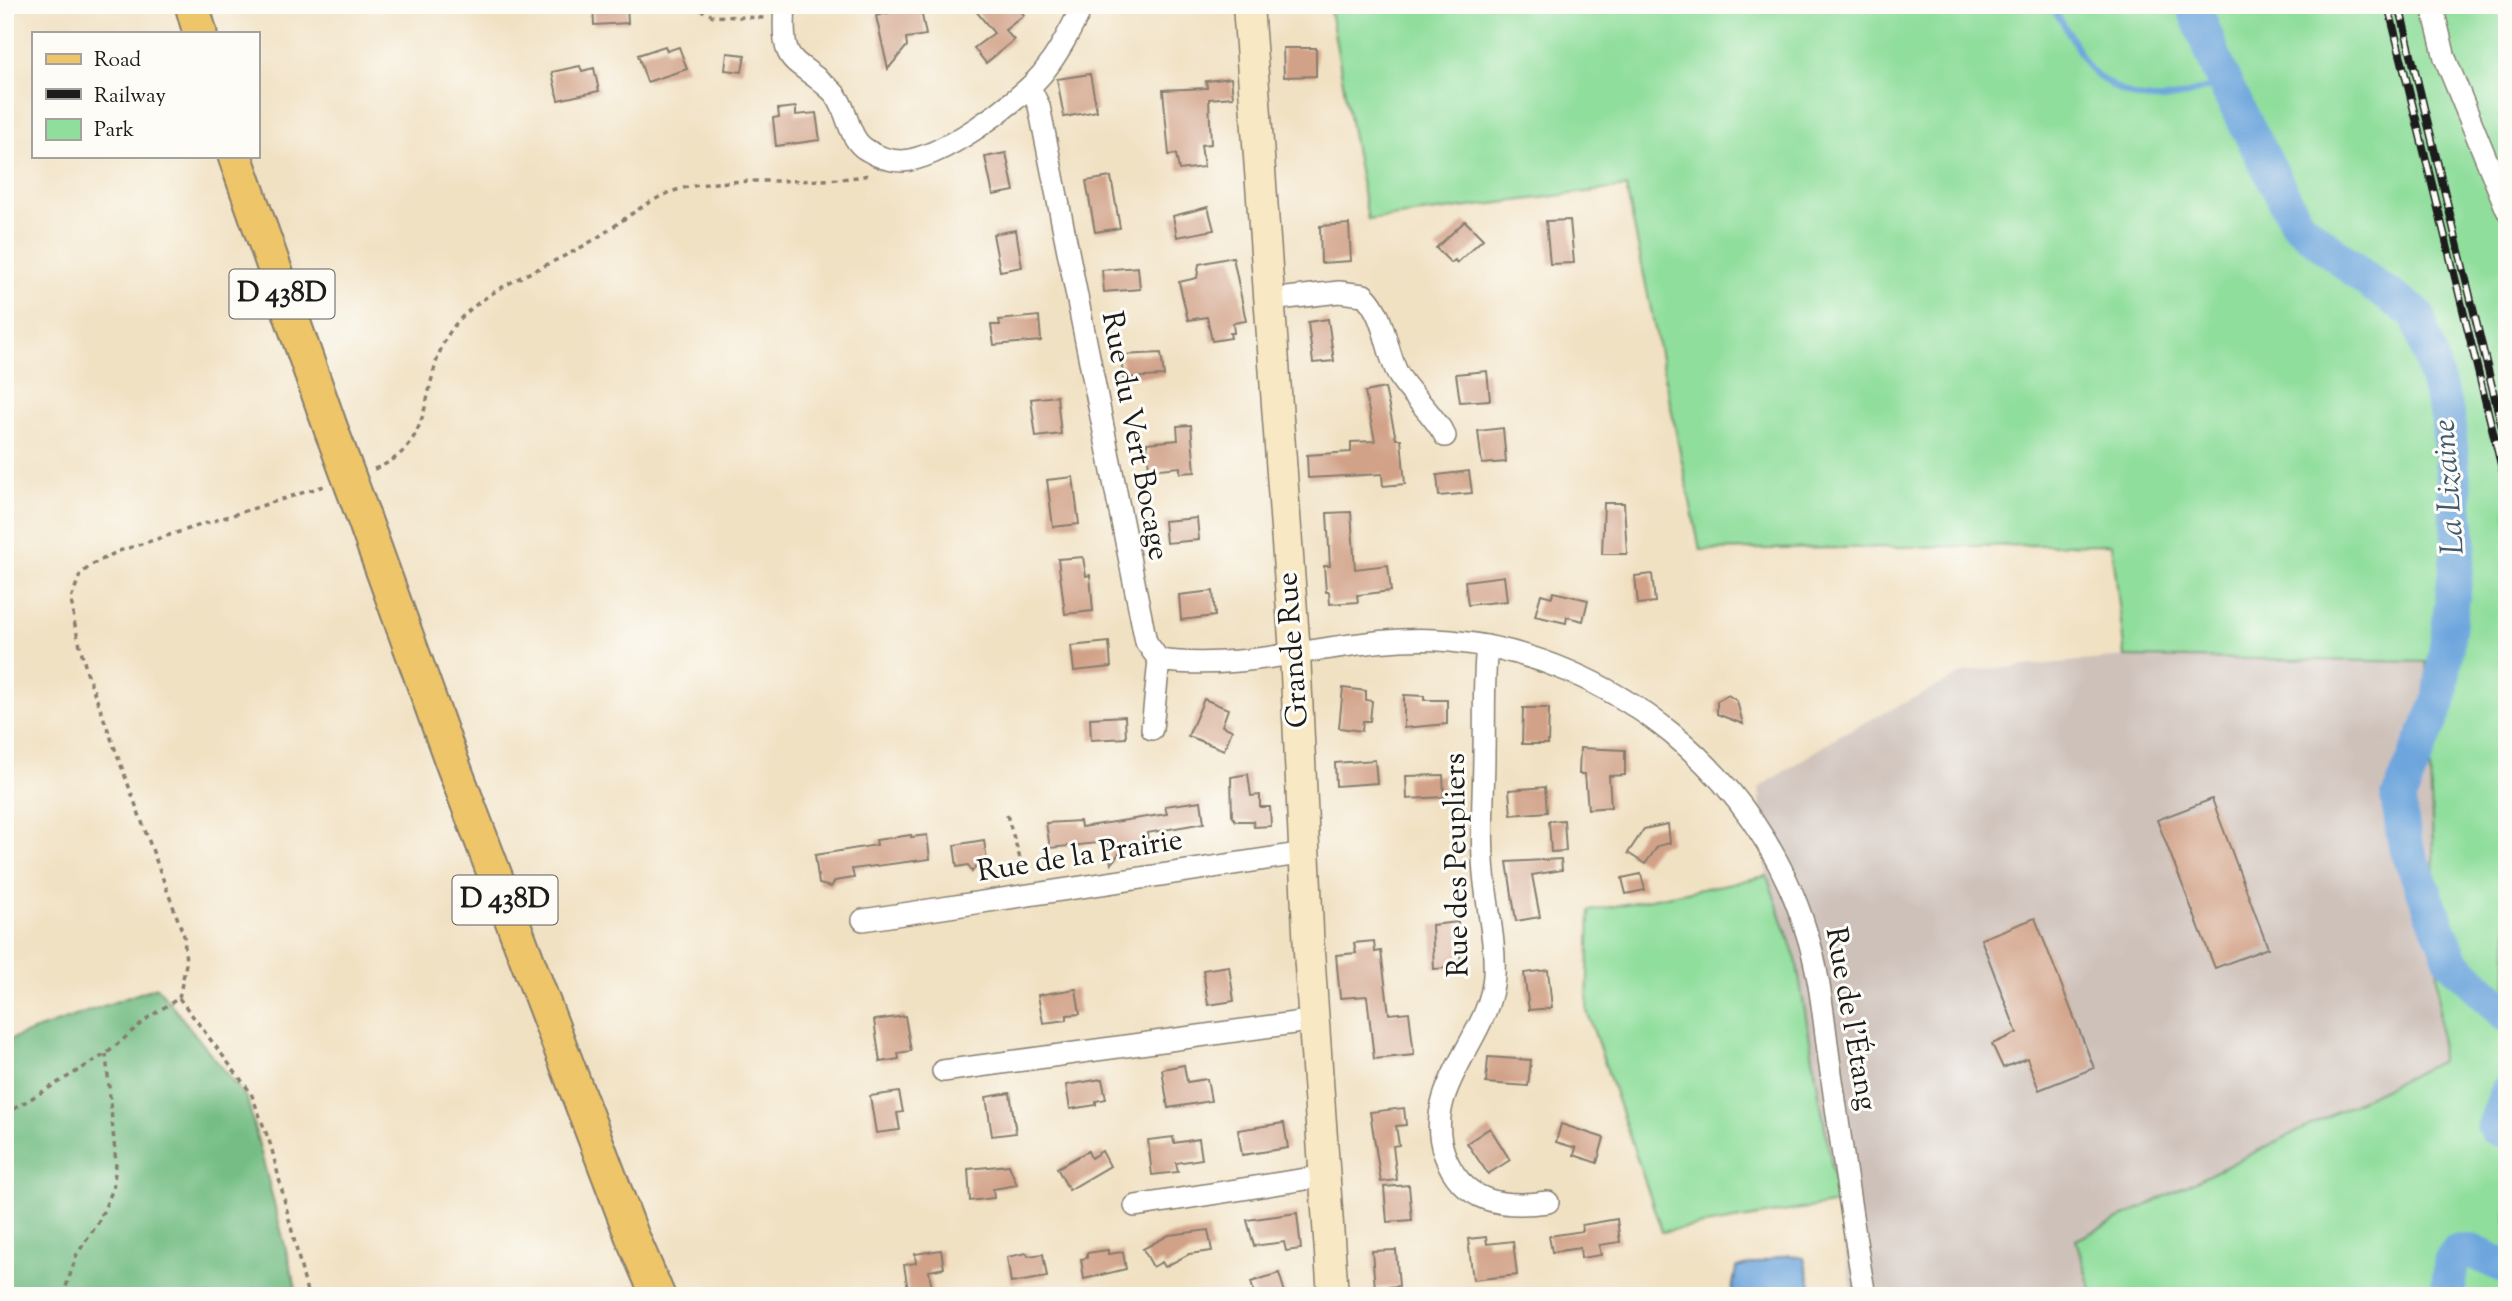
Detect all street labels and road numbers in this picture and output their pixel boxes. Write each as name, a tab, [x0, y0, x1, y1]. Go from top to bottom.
road number: D 438D	[230, 270, 334, 318]
street label: Rue du Vert Bocage	[1089, 308, 1179, 564]
street label: Grande Rue	[1267, 571, 1321, 729]
street label: Rue des Peupliers	[1435, 753, 1481, 977]
street label: Rue de la Prairie	[974, 820, 1186, 894]
road number: D 438D	[452, 876, 558, 925]
street label: Rue de l'Étang	[1813, 924, 1887, 1114]

